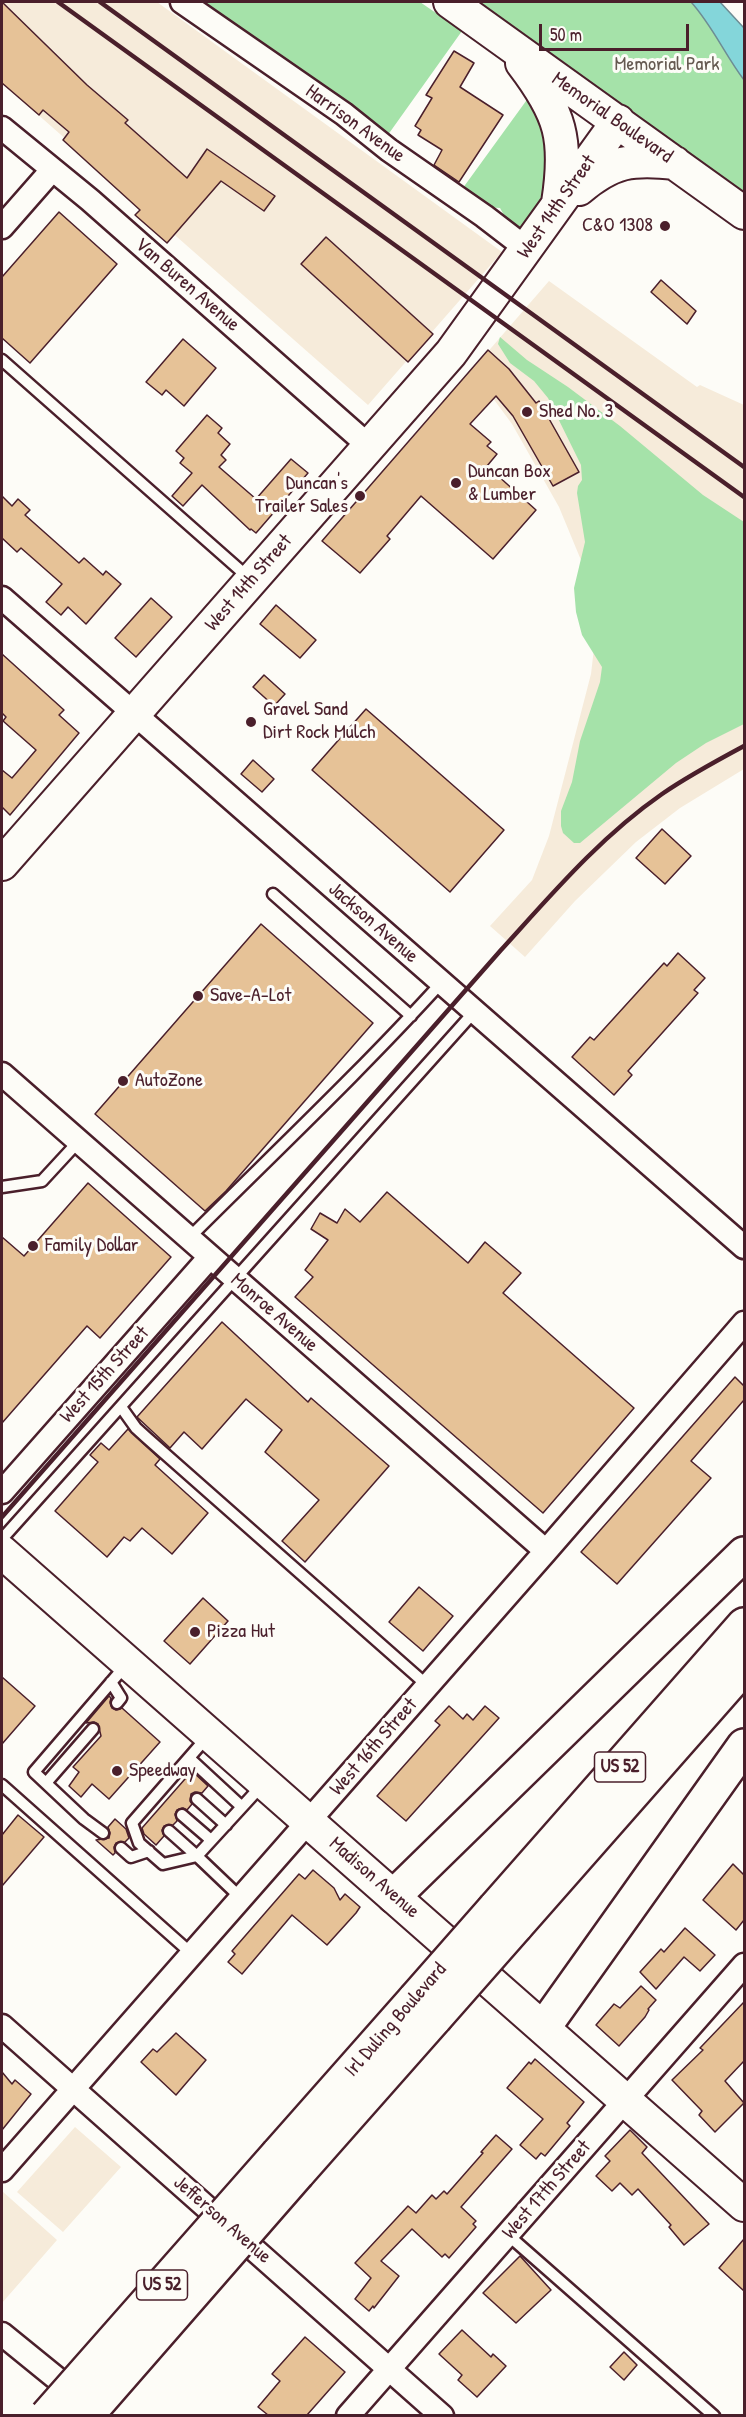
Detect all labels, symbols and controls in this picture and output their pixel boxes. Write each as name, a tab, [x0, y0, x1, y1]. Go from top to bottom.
scale bar	[542, 12, 692, 50]
text: 50 m	[550, 22, 582, 47]
park label: Memorial Park	[615, 53, 719, 77]
street label: Memorial Boulevard	[547, 67, 677, 169]
street label: Harrison Avenue	[301, 80, 409, 168]
street label: West 14th Street	[513, 151, 601, 263]
place label: C&O 1308	[582, 214, 653, 238]
marker: C&O 1308	[658, 219, 672, 233]
street label: Van Buren Avenue	[130, 233, 244, 337]
place label: Shed No. 3	[539, 400, 613, 424]
marker: Shed No. 3	[520, 405, 534, 419]
place label: Duncan Box & Lumber	[468, 460, 551, 507]
place label: Duncan's Trailer Sales	[255, 472, 348, 519]
marker: Duncan Box & Lumber	[449, 476, 463, 490]
marker: Duncan's Trailer Sales	[353, 489, 367, 503]
street label: West 14th Street	[200, 530, 298, 636]
place label: Gravel Sand Dirt Rock Mulch	[263, 698, 375, 745]
marker: Gravel Sand Dirt Rock Mulch	[244, 715, 258, 729]
street label: Jackson Avenue	[323, 877, 423, 969]
place label: Save-A-Lot	[210, 984, 291, 1008]
marker: Save-A-Lot	[191, 989, 205, 1003]
place label: AutoZone	[135, 1069, 203, 1093]
marker: AutoZone	[116, 1074, 130, 1088]
place label: Family Dollar	[45, 1234, 139, 1258]
marker: Family Dollar	[26, 1239, 40, 1253]
street label: Monroe Avenue	[225, 1269, 323, 1357]
street label: West 15th Street	[55, 1322, 155, 1428]
place label: Pizza Hut	[207, 1620, 275, 1644]
marker: Pizza Hut	[188, 1625, 202, 1639]
street label: West 16th Street	[325, 1693, 423, 1801]
road number: US 52	[594, 1752, 646, 1782]
place label: Speedway	[129, 1759, 196, 1783]
marker: Speedway	[110, 1764, 124, 1778]
street label: Madison Avenue	[324, 1832, 424, 1924]
street label: Irl Duling Boulevard	[340, 1958, 452, 2082]
street label: West 17th Street	[498, 2136, 596, 2244]
street label: Jefferson Avenue	[168, 2171, 276, 2269]
road number: US 52	[136, 2270, 188, 2300]

